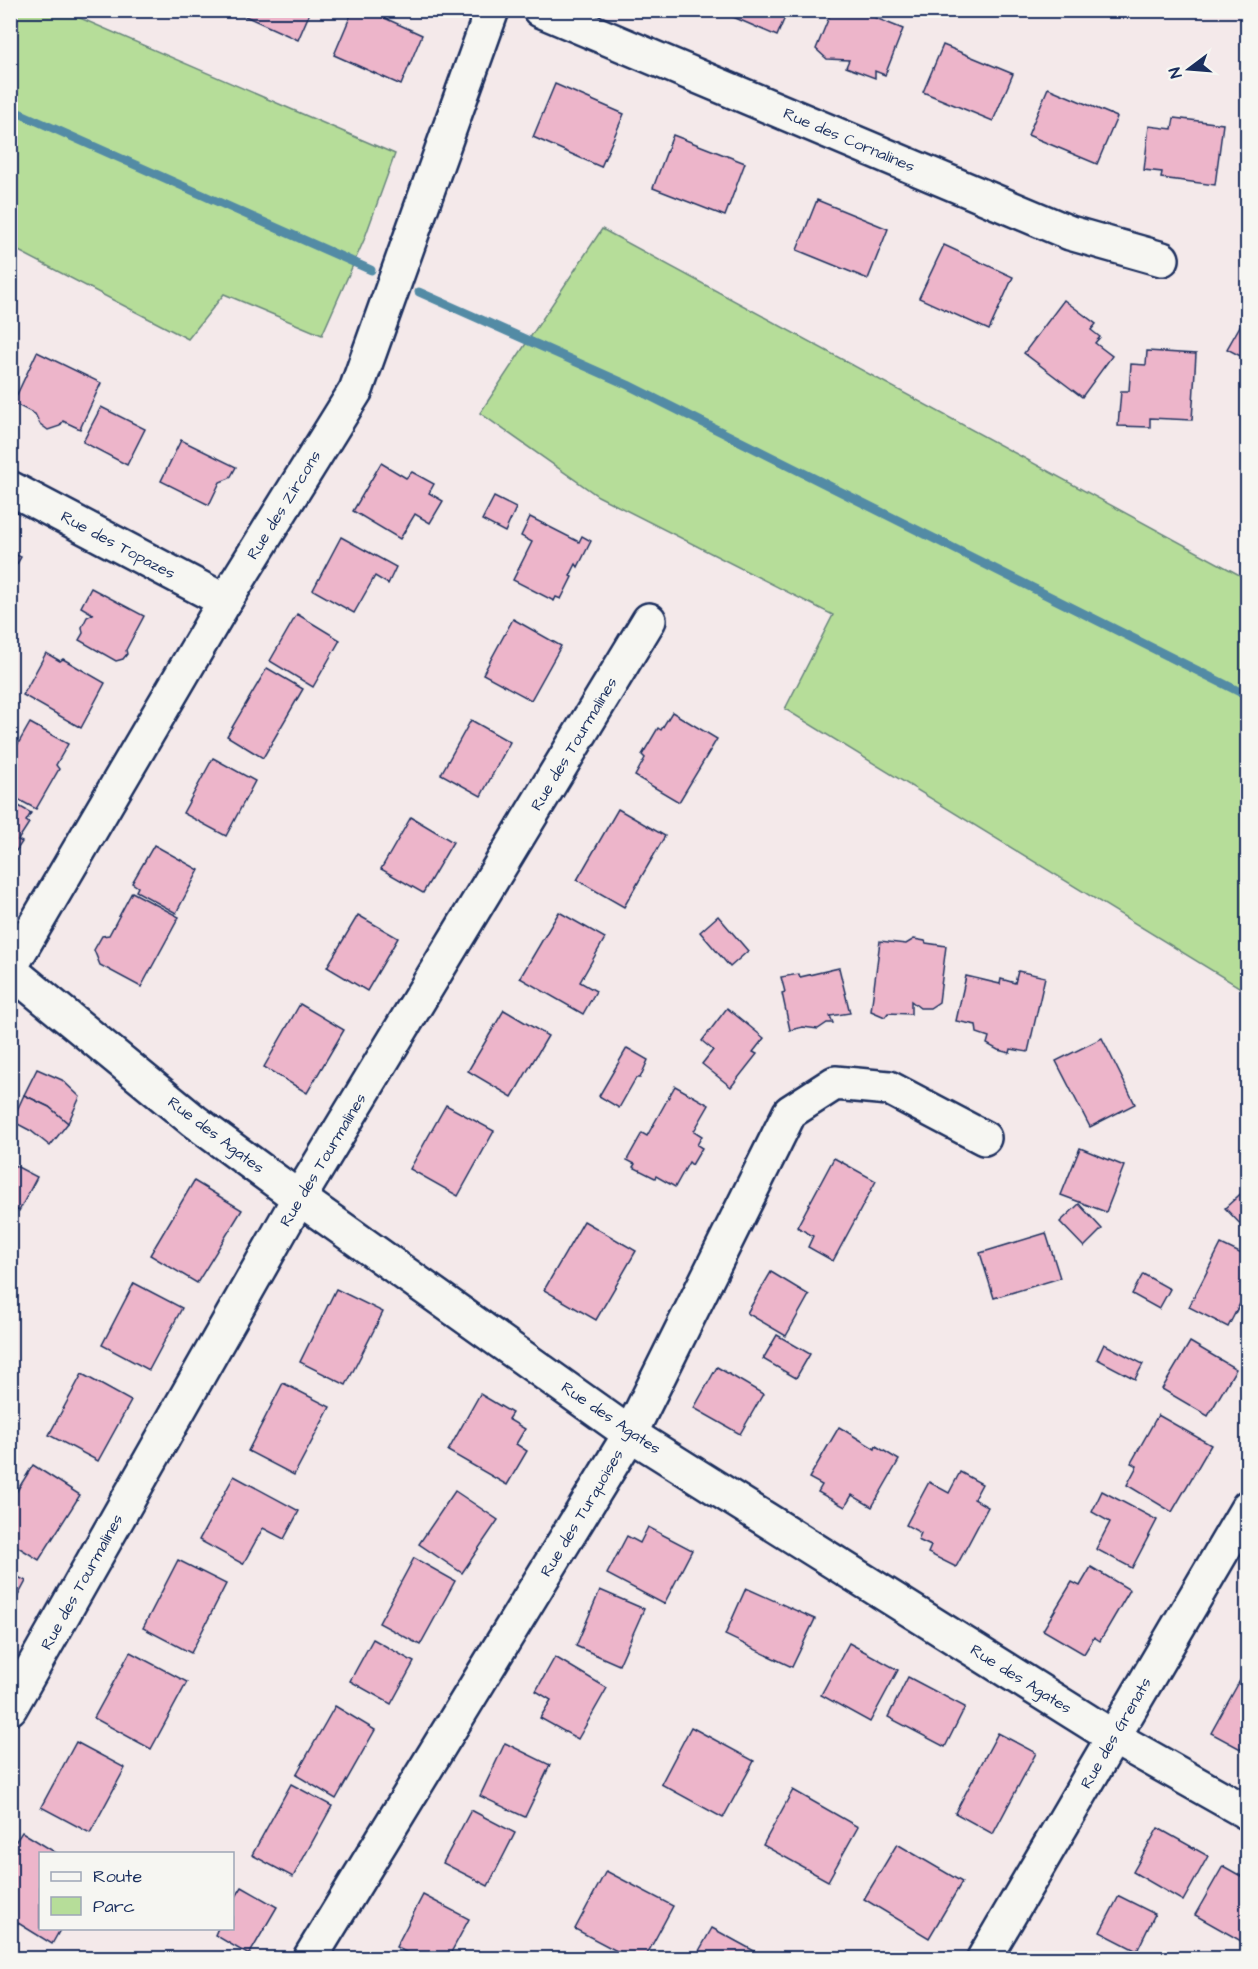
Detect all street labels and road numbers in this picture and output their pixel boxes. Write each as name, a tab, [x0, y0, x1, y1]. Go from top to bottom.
street label: Rue des Cornalines	[780, 102, 918, 178]
street label: Rue des Zircons	[242, 446, 326, 564]
street label: Rue des Topazes	[57, 506, 179, 584]
street label: Rue des Tourmalines	[525, 673, 623, 815]
street label: Rue des Tourmalines	[274, 1089, 372, 1231]
street label: Rue des Agates	[163, 1091, 269, 1179]
street label: Rue des Agates	[556, 1377, 665, 1460]
street label: Rue des Turquoises	[535, 1445, 629, 1581]
street label: Rue des Tourmalines	[36, 1510, 128, 1654]
street label: Rue des Agates	[966, 1639, 1076, 1720]
street label: Rue des Grenats	[1075, 1673, 1157, 1793]

